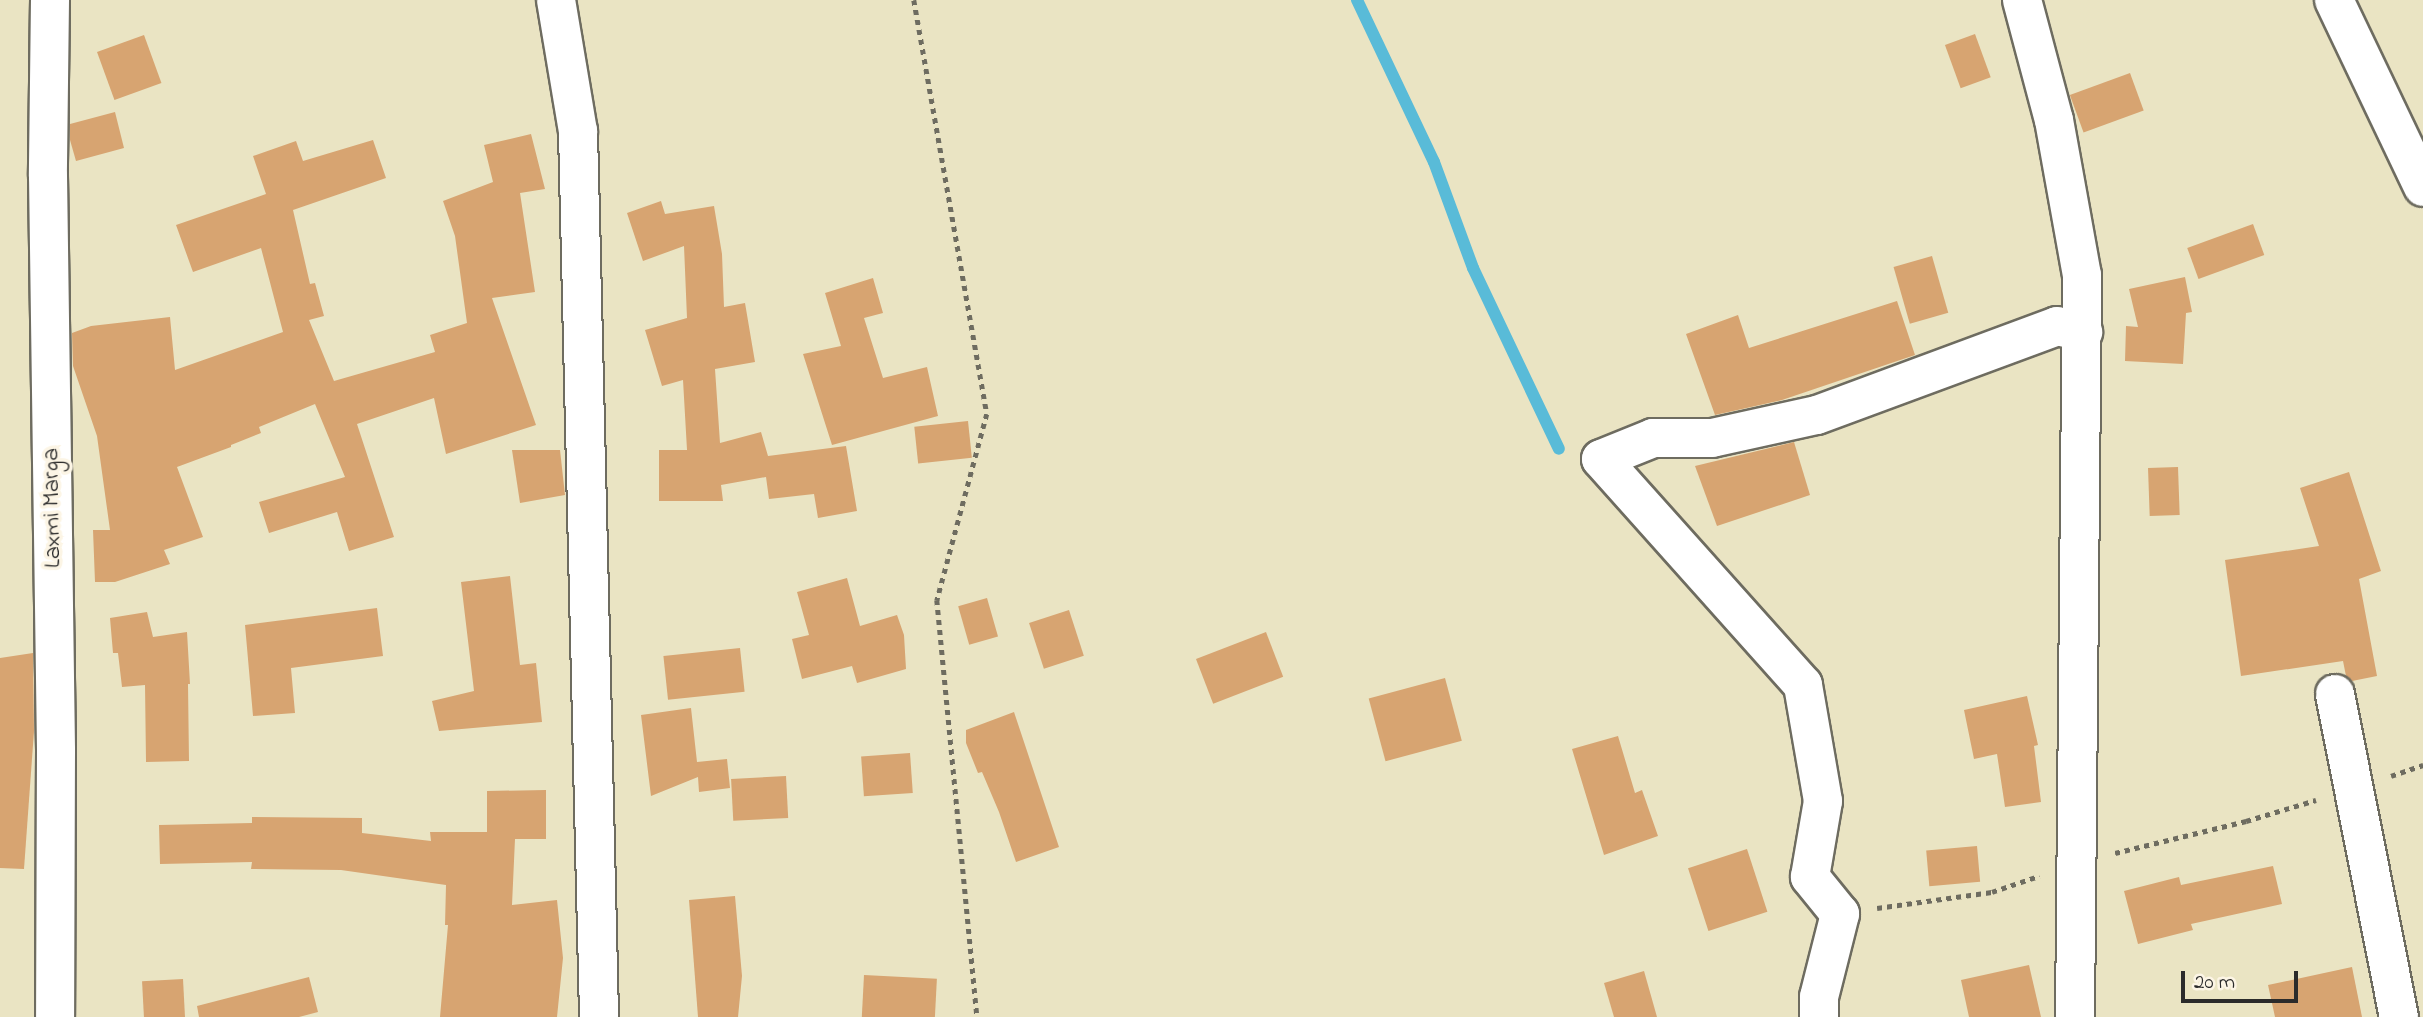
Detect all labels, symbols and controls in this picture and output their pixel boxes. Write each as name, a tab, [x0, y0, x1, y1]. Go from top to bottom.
street label: Laxmi Marga	[38, 448, 68, 568]
scale bar	[2185, 958, 2302, 1002]
text: 20 m	[2194, 968, 2235, 998]

